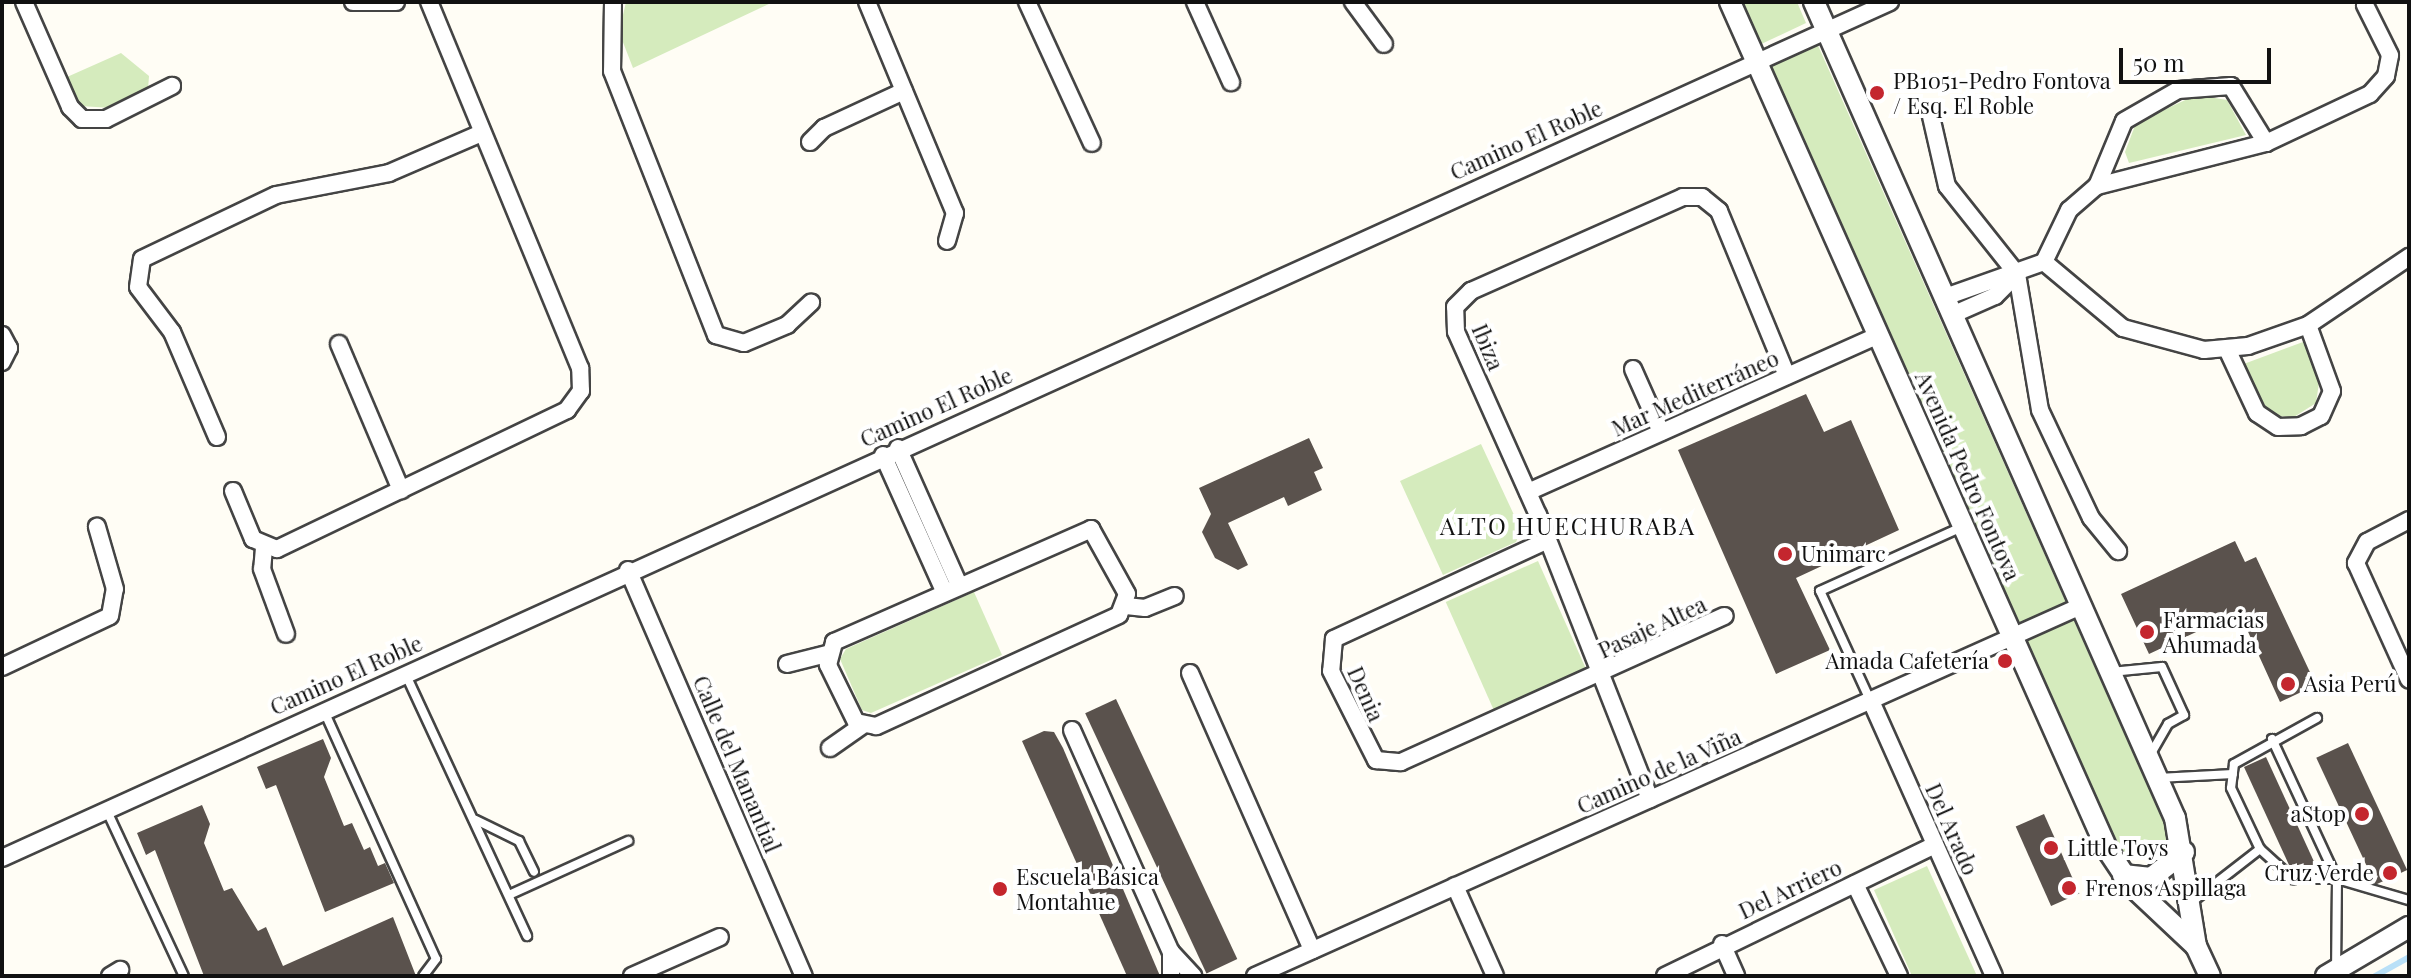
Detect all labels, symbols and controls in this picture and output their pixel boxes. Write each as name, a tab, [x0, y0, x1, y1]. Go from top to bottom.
scale bar	[2123, 32, 2275, 82]
text: 50 m	[2133, 46, 2185, 78]
place label: PB1051-Pedro Fontova / Esq. El Roble	[1893, 67, 2111, 118]
marker: PB1051-Pedro Fontova / Esq. El Roble	[1868, 84, 1886, 102]
street label: Camino El Roble	[1446, 95, 1606, 185]
street label: Ibiza	[1467, 320, 1509, 374]
street label: Mar Mediterráneo	[1607, 344, 1783, 442]
street label: Camino El Roble	[856, 362, 1016, 452]
street label: Avenida Pedro Fontova	[1910, 367, 2026, 585]
district label: ALTO HUECHURABA	[1440, 512, 1696, 540]
place label: Unimarc	[1801, 541, 1886, 567]
marker: Unimarc	[1776, 545, 1794, 563]
street label: Pasaje Altea	[1593, 590, 1711, 664]
place label: Farmacias Ahumada	[2163, 606, 2264, 658]
marker: Farmacias Ahumada	[2138, 623, 2156, 641]
street label: Camino El Roble	[266, 630, 426, 720]
place label: Amada Cafetería	[1825, 648, 1989, 674]
marker: Amada Cafetería	[1996, 652, 2014, 670]
street label: Denia	[1342, 662, 1390, 726]
place label: Asia Perú	[2304, 671, 2397, 697]
street label: Calle del Manantial	[688, 672, 786, 856]
marker: Asia Perú	[2279, 675, 2297, 693]
street label: Camino de la Viña	[1572, 723, 1746, 819]
street label: Del Arado	[1920, 779, 1984, 879]
place label: aStop	[2291, 801, 2346, 827]
marker: aStop	[2353, 805, 2371, 823]
place label: Little Toys	[2067, 835, 2169, 861]
marker: Little Toys	[2042, 839, 2060, 857]
street label: Del Arriero	[1734, 854, 1846, 924]
place label: Cruz Verde	[2263, 860, 2374, 886]
place label: Escuela Básica Montahue	[1016, 863, 1159, 914]
marker: Cruz Verde	[2381, 864, 2399, 882]
place label: Frenos Aspillaga	[2085, 875, 2247, 901]
marker: Frenos Aspillaga	[2060, 879, 2078, 897]
marker: Escuela Básica Montahue	[991, 880, 1009, 898]

